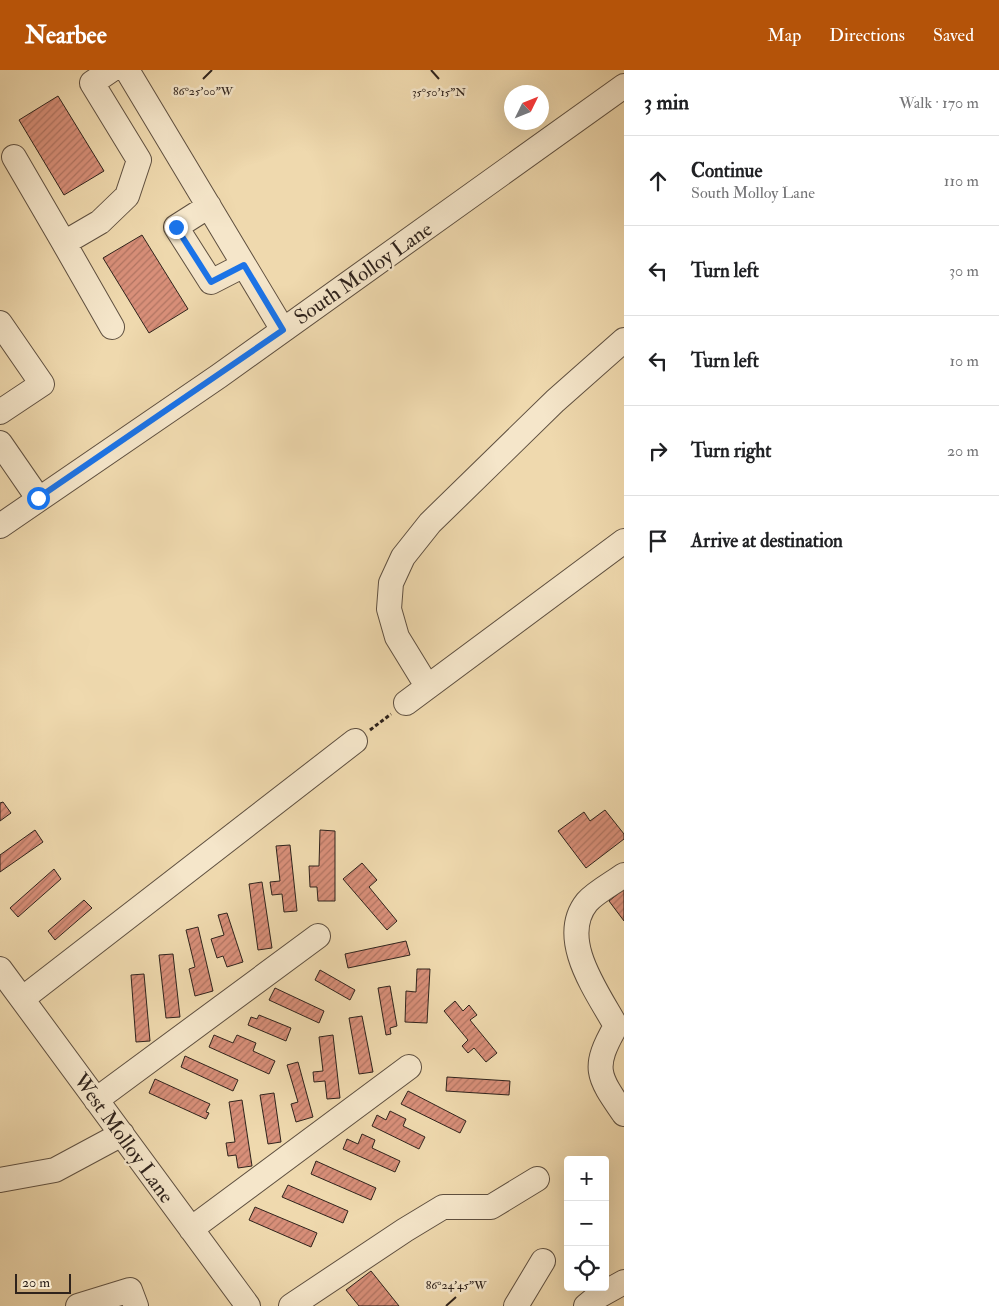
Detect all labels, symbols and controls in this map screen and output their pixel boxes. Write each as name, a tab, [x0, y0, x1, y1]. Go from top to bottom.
text: Nearbee	[25, 20, 107, 51]
text: Map	[768, 24, 801, 47]
text: Directions	[829, 24, 905, 47]
text: Saved	[933, 24, 974, 47]
text: 86°25'00"W	[173, 84, 234, 99]
text: 35°50'15"N	[412, 85, 466, 100]
north arrow	[504, 85, 549, 130]
text: 3 min	[644, 89, 689, 116]
text: Walk · 170 m	[899, 93, 979, 113]
text: Continue	[691, 159, 762, 183]
icon: ahead	[644, 167, 672, 195]
text: 110 m	[944, 171, 979, 191]
text: South Molloy Lane	[691, 183, 815, 203]
route end	[165, 216, 188, 239]
street label: South Molloy Lane	[289, 216, 438, 331]
icon: left	[644, 257, 672, 285]
text: Turn left	[691, 259, 759, 283]
text: 30 m	[949, 261, 979, 281]
icon: left	[644, 347, 672, 375]
text: Turn left	[691, 349, 759, 373]
text: 10 m	[949, 351, 979, 371]
icon: right	[644, 437, 672, 465]
text: Turn right	[691, 439, 771, 463]
text: 20 m	[947, 441, 979, 461]
route start	[27, 487, 50, 510]
icon: arrive	[644, 527, 672, 555]
text: Arrive at destination	[691, 529, 843, 553]
street label: West Molloy Lane	[67, 1067, 180, 1209]
map controls	[564, 1156, 609, 1291]
button: +	[564, 1156, 609, 1201]
button: −	[564, 1201, 609, 1246]
button: locate	[564, 1246, 609, 1291]
scale bar	[15, 1271, 71, 1294]
text: 20 m	[22, 1274, 50, 1291]
text: 86°24'45"W	[426, 1278, 487, 1293]

